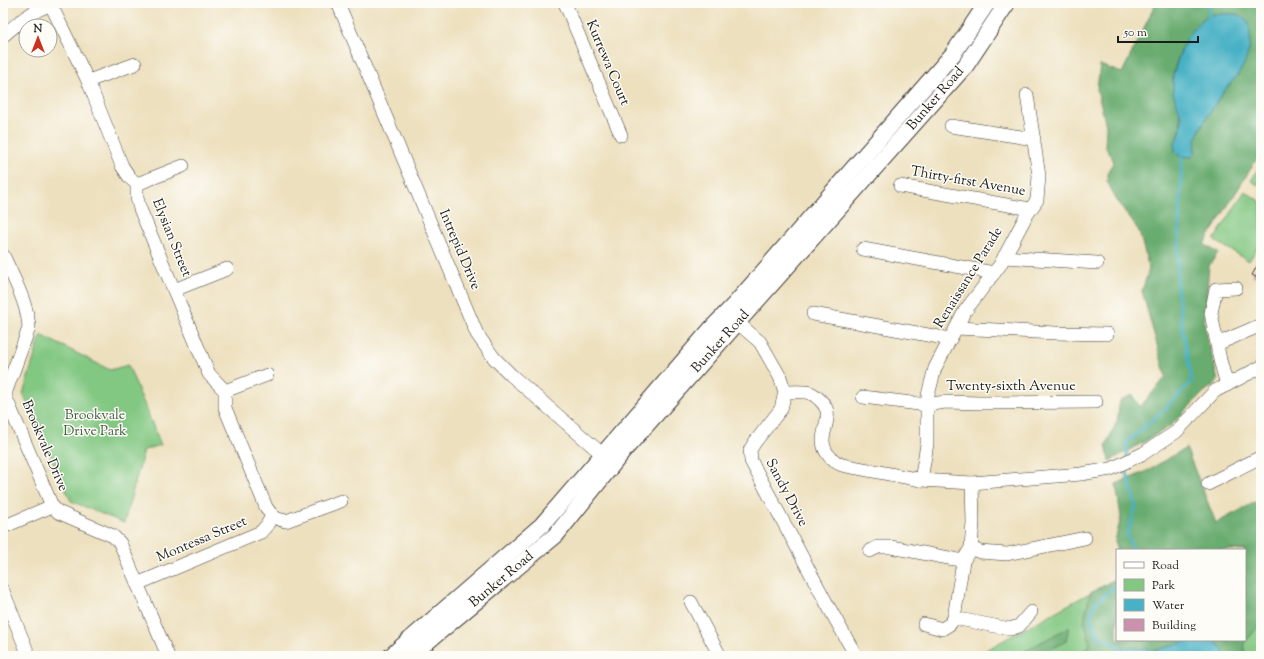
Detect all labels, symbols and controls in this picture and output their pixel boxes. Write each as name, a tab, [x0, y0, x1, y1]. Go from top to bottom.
street label: Kurrewa Court	[580, 17, 634, 109]
north arrow	[18, 18, 58, 58]
scale bar	[1118, 18, 1198, 44]
text: N	[33, 21, 43, 37]
text: 50 m	[1123, 24, 1147, 42]
street label: Bunker Road	[903, 63, 969, 135]
street label: Thirty-first Avenue	[909, 162, 1027, 202]
street label: Elysian Street	[146, 196, 196, 280]
street label: Intrepid Drive	[433, 207, 485, 293]
street label: Renaissance Parade	[930, 223, 1008, 333]
street label: Bunker Road	[687, 306, 755, 378]
street label: Twenty-sixth Avenue	[946, 377, 1076, 397]
street label: Brookvale Drive	[16, 397, 72, 495]
park label: Brookvale Drive Park	[63, 406, 127, 442]
street label: Sandy Drive	[760, 455, 812, 531]
street label: Montessa Street	[154, 512, 250, 568]
street label: Bunker Road	[465, 547, 539, 613]
legend	[1116, 549, 1246, 641]
text: Road	[1152, 557, 1179, 575]
text: Park	[1152, 577, 1175, 595]
text: Water	[1152, 597, 1185, 615]
text: Building	[1152, 617, 1196, 635]

